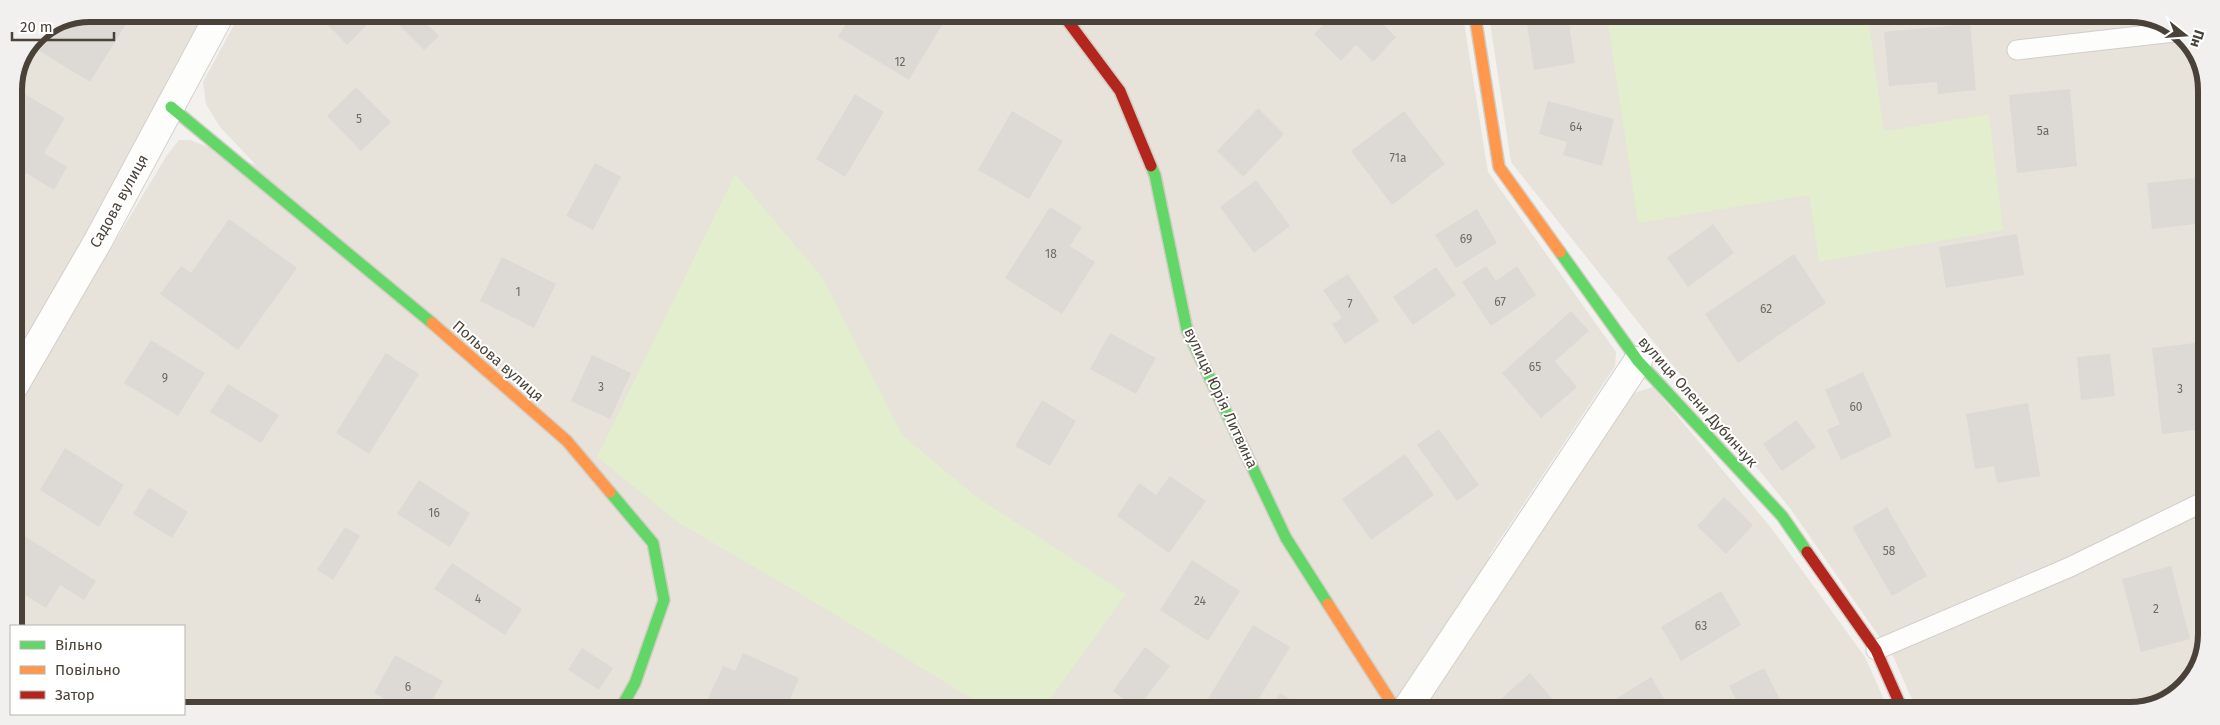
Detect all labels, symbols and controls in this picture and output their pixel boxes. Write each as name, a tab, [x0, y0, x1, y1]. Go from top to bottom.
scale bar	[12, 10, 115, 42]
north arrow	[2160, 10, 2210, 60]
text: 20 m	[20, 18, 53, 36]
text: Пн	[2186, 28, 2208, 50]
house number: 12	[894, 55, 906, 69]
house number: 5	[356, 112, 362, 126]
house number: 64	[1570, 120, 1583, 134]
house number: 5а	[2037, 124, 2049, 138]
street label: Садова вулиця	[86, 151, 152, 251]
house number: 71а	[1390, 151, 1406, 165]
house number: 69	[1460, 232, 1472, 246]
house number: 18	[1045, 247, 1057, 261]
house number: 1	[515, 285, 521, 299]
house number: 67	[1494, 295, 1506, 309]
house number: 7	[1347, 297, 1353, 311]
house number: 62	[1760, 302, 1772, 316]
street label: Польова вулиця	[449, 317, 547, 405]
street label: вулиця Юрія Литвина	[1180, 325, 1262, 471]
street label: вулиця Олени Дубинчук	[1635, 333, 1762, 471]
house number: 65	[1529, 360, 1541, 374]
house number: 9	[162, 371, 168, 385]
house number: 3	[598, 380, 604, 394]
house number: 3	[2177, 382, 2183, 396]
house number: 60	[1849, 400, 1863, 414]
house number: 16	[428, 506, 440, 520]
house number: 58	[1883, 544, 1896, 558]
house number: 4	[475, 592, 482, 606]
house number: 24	[1194, 594, 1207, 608]
house number: 2	[2153, 602, 2159, 616]
house number: 63	[1695, 619, 1707, 633]
legend	[10, 625, 185, 715]
text: Вільно	[55, 636, 102, 654]
text: Повільно	[55, 661, 121, 679]
house number: 6	[405, 680, 411, 694]
text: Затор	[55, 686, 95, 704]

